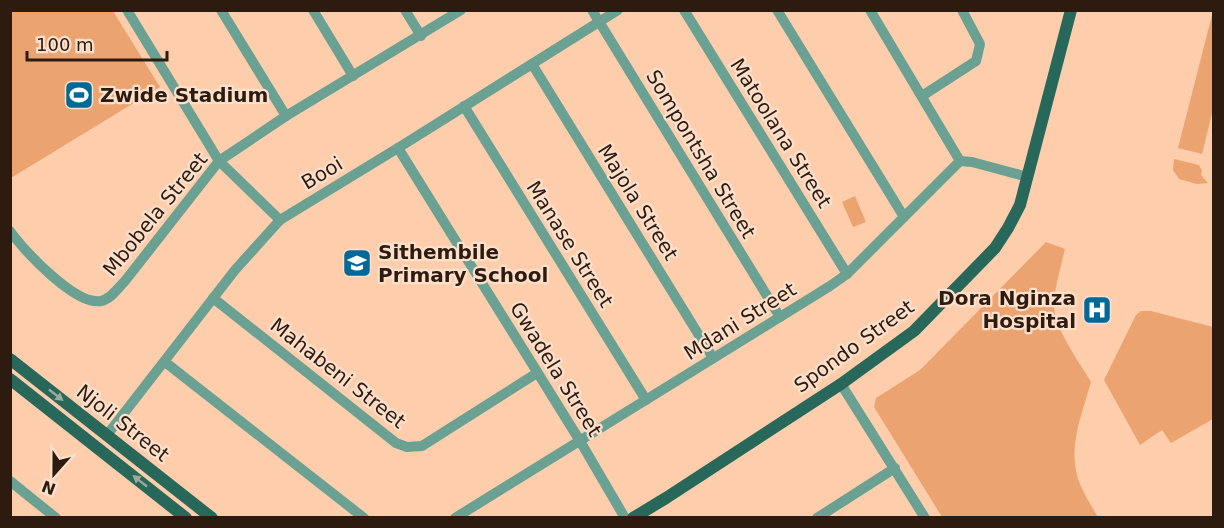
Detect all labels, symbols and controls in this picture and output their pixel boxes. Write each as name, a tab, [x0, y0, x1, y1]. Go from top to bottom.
scale bar	[27, 24, 166, 62]
text: 100 m	[36, 34, 94, 55]
street label: Matoolana Street	[725, 54, 837, 212]
street label: Sompontsha Street	[641, 65, 761, 243]
sports icon: Zwide Stadium	[63, 79, 95, 111]
place label: Zwide Stadium	[100, 83, 268, 107]
street label: Majola Street	[593, 140, 683, 265]
street label: Mbobela Street	[98, 147, 212, 281]
street label: Booi	[297, 151, 347, 195]
street label: Manase Street	[522, 176, 618, 312]
place label: Sithembile Primary School	[378, 240, 548, 287]
school or university icon: Sithembile Primary School	[341, 247, 373, 279]
street label: Mdani Street	[680, 277, 801, 365]
place label: Dora Nginza Hospital	[938, 286, 1076, 333]
street label: Spondo Street	[789, 294, 919, 398]
hospital icon: Dora Nginza Hospital	[1081, 294, 1113, 326]
street label: Gwadela Street	[505, 297, 607, 441]
street label: Mahabeni Street	[266, 313, 410, 433]
street label: Njoli Street	[72, 379, 174, 467]
one-way arrow	[48, 388, 64, 401]
north arrow	[24, 444, 84, 504]
one-way arrow	[132, 475, 148, 488]
text: N	[39, 476, 58, 499]

